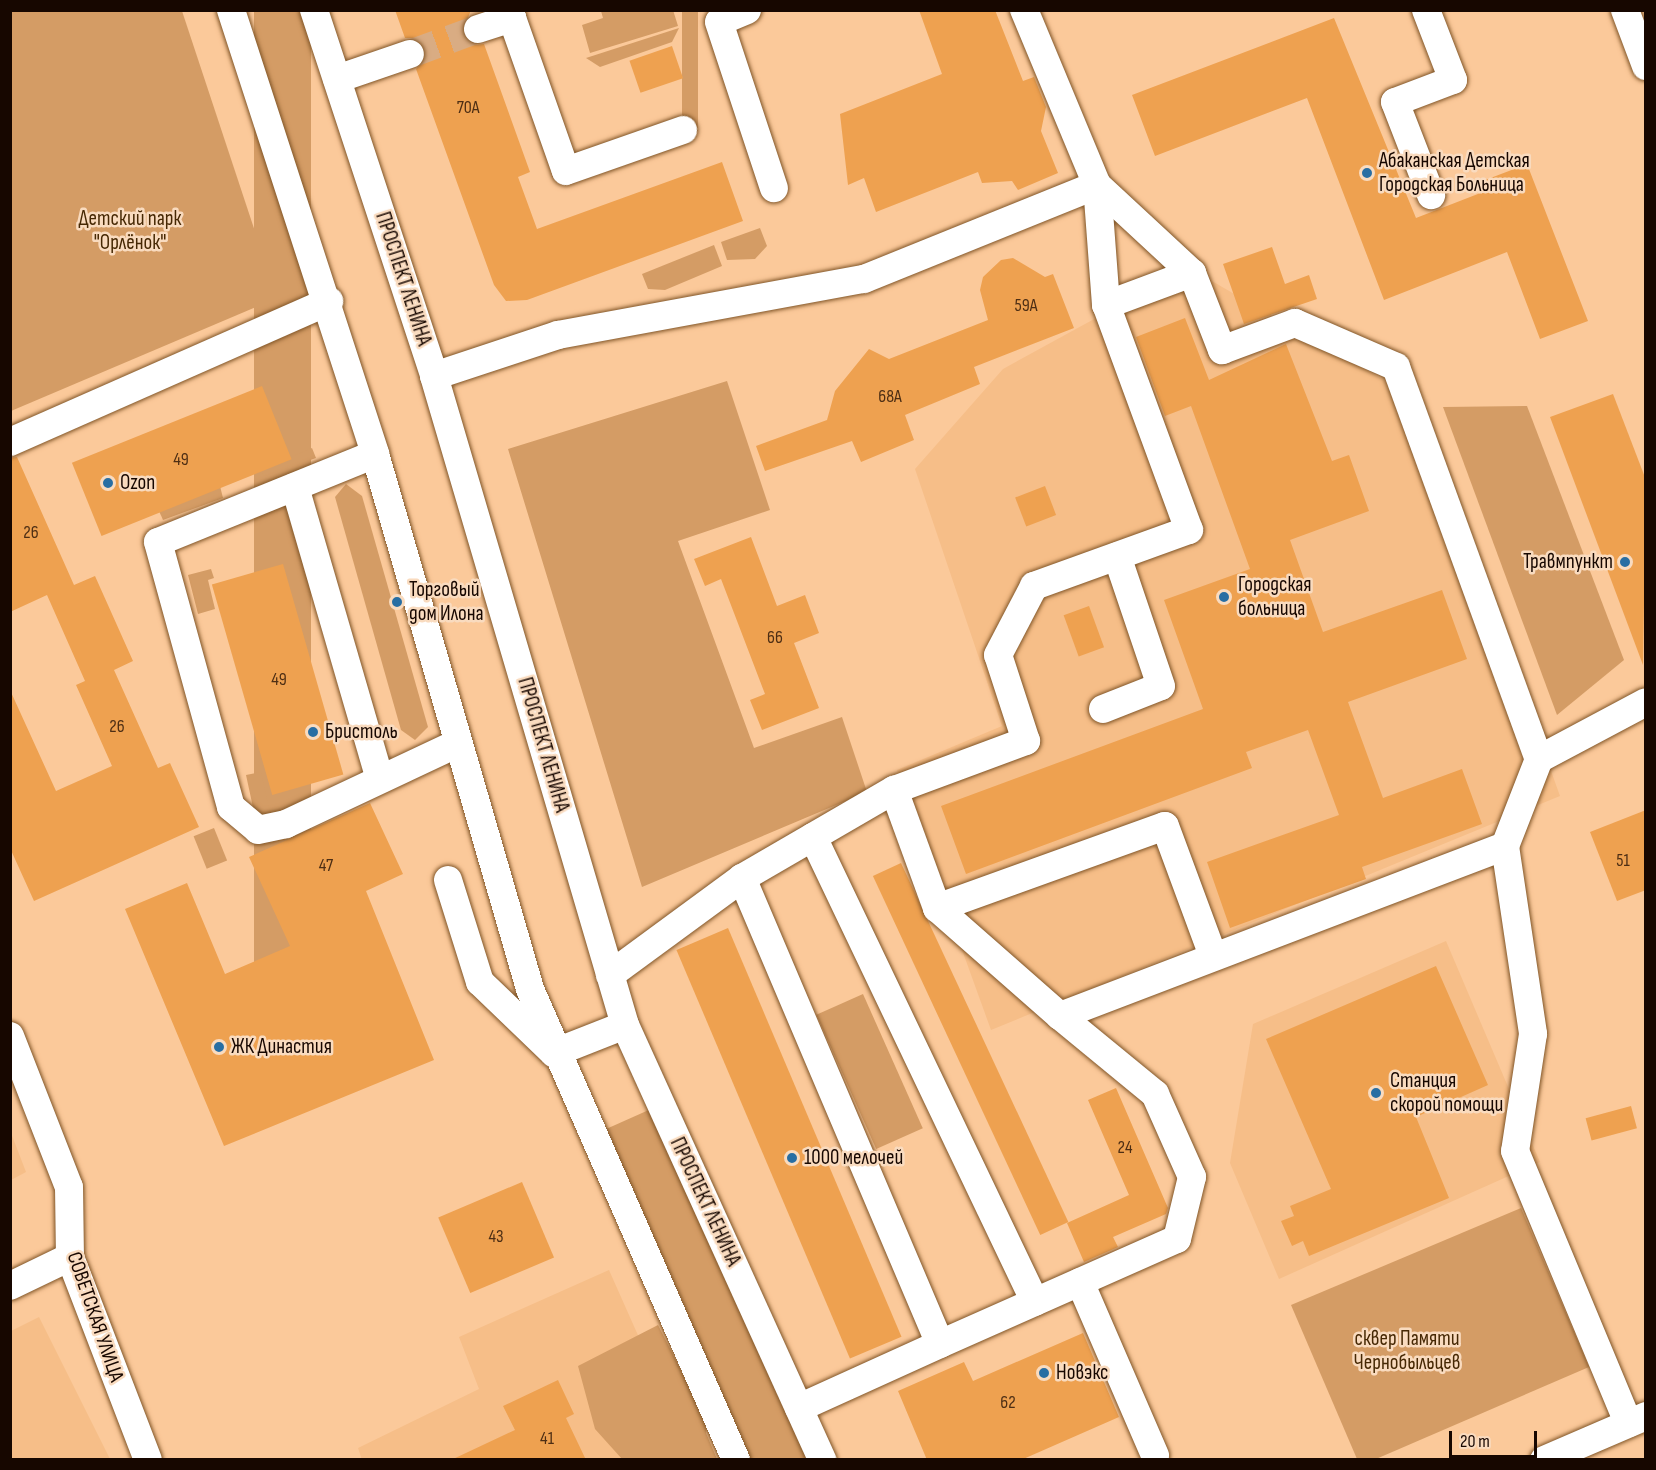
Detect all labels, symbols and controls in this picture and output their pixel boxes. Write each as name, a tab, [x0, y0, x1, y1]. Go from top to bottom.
house number: 70А	[457, 97, 479, 119]
place label: Абаканская Детская Городская Больница	[1379, 148, 1530, 198]
marker: Абаканская Детская Городская Больница	[1360, 166, 1374, 180]
park label: Детский парк "Орлёнок"	[79, 206, 181, 256]
street label: ПРОСПЕКТ ЛЕНИНА	[370, 209, 436, 349]
house number: 59А	[1015, 295, 1037, 317]
house number: 68А	[878, 386, 902, 408]
house number: 49	[173, 449, 189, 471]
place label: Ozon	[120, 470, 155, 496]
marker: Ozon	[101, 476, 115, 490]
house number: 26	[23, 522, 39, 544]
place label: Травмпункт	[1523, 549, 1613, 575]
marker: Травмпункт	[1618, 555, 1632, 569]
place label: Городская больница	[1238, 572, 1312, 622]
place label: Торговый дом Илона	[409, 577, 484, 627]
marker: Городская больница	[1215, 588, 1233, 606]
marker: Торговый дом Илона	[390, 595, 404, 609]
house number: 66	[767, 627, 783, 649]
house number: 49	[271, 669, 287, 691]
street label: ПРОСПЕКТ ЛЕНИНА	[512, 675, 574, 815]
house number: 26	[109, 716, 125, 738]
place label: Бристоль	[325, 719, 398, 745]
marker: Бристоль	[306, 725, 320, 739]
house number: 51	[1616, 850, 1630, 872]
house number: 47	[319, 855, 333, 877]
place label: ЖК Династия	[231, 1034, 332, 1060]
marker: ЖК Династия	[212, 1040, 226, 1054]
place label: Станция скорой помощи	[1390, 1068, 1503, 1118]
marker: Станция скорой помощи	[1367, 1084, 1385, 1102]
street label: ПРОСПЕКТ ЛЕНИНА	[664, 1134, 746, 1270]
house number: 24	[1118, 1137, 1132, 1159]
place label: 1000 мелочей	[804, 1145, 903, 1171]
marker: 1000 мелочей	[785, 1151, 799, 1165]
house number: 43	[488, 1226, 504, 1248]
street label: СОВЕТСКАЯ УЛИЦА	[61, 1249, 129, 1385]
park label: сквер Памяти Чернобыльцев	[1354, 1326, 1460, 1376]
place label: Новэкс	[1056, 1360, 1108, 1386]
marker: Новэкс	[1037, 1366, 1051, 1380]
house number: 62	[1000, 1392, 1016, 1414]
scale bar	[1452, 1419, 1540, 1457]
house number: 41	[540, 1428, 554, 1450]
text: 20 m	[1460, 1431, 1490, 1452]

